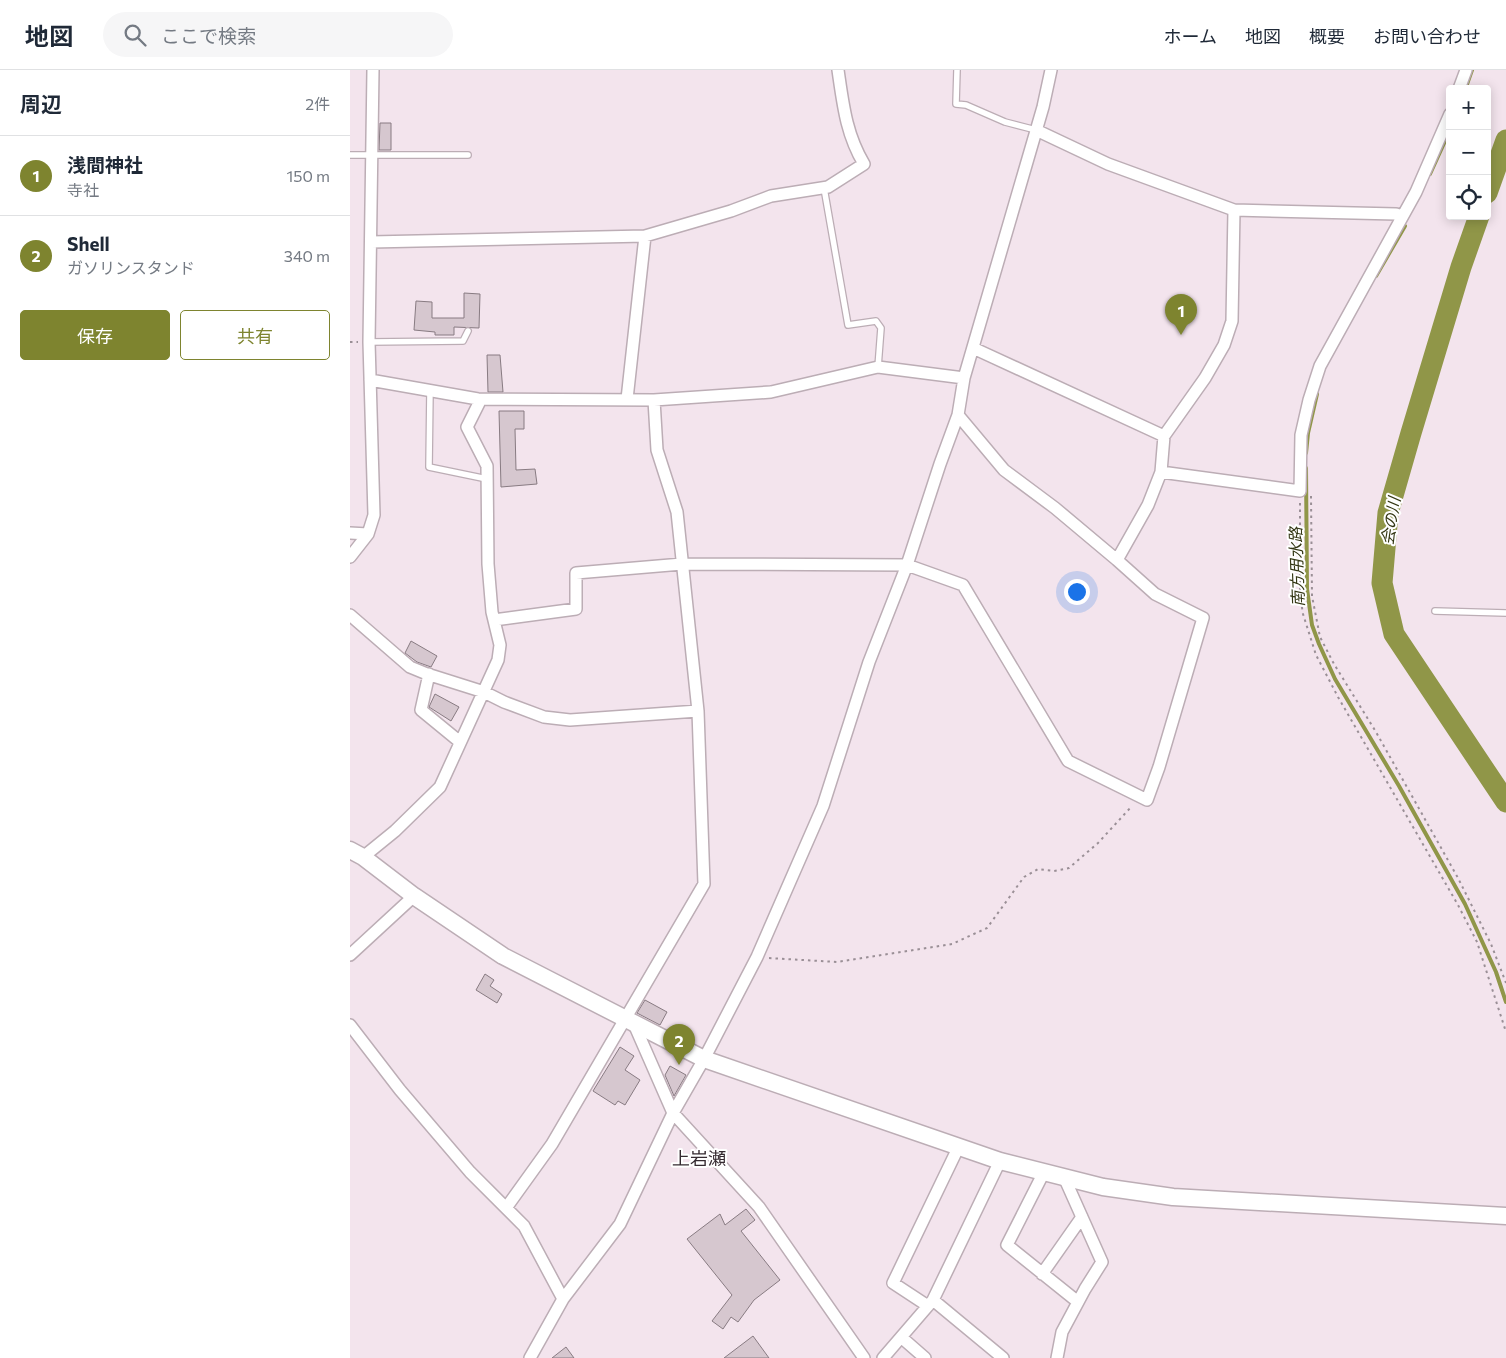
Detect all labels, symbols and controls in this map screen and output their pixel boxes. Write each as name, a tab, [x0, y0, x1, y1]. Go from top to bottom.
search box	[103, 12, 453, 57]
text: 地図	[25, 21, 73, 50]
icon: search	[121, 21, 149, 49]
text: ここで検索	[161, 24, 256, 47]
text: ホーム	[1164, 25, 1217, 47]
text: 地図	[1245, 25, 1281, 47]
text: 概要	[1309, 25, 1345, 47]
text: お問い合わせ	[1373, 25, 1481, 47]
map controls	[1446, 85, 1491, 220]
button: +	[1446, 85, 1491, 130]
text: 周辺	[20, 91, 62, 116]
text: 2件	[305, 94, 330, 113]
button: −	[1446, 130, 1491, 175]
text: 浅間神社	[67, 153, 143, 176]
text: 1	[32, 166, 40, 185]
text: 150 m	[287, 166, 330, 185]
button: locate	[1446, 175, 1491, 220]
text: 寺社	[67, 180, 99, 199]
text: Shell	[67, 232, 110, 255]
text: 2	[31, 246, 41, 265]
text: 340 m	[284, 246, 330, 265]
text: ガソリンスタンド	[67, 258, 195, 277]
pin: 1	[1165, 294, 1197, 335]
button: 保存	[20, 310, 170, 360]
button: 共有	[180, 310, 330, 360]
water label: 会の川	[1377, 494, 1403, 546]
water label: 南方用水路	[1285, 525, 1307, 607]
your location	[1064, 579, 1090, 605]
pin: 2	[663, 1024, 695, 1065]
district label: 上岩瀬	[672, 1147, 726, 1169]

